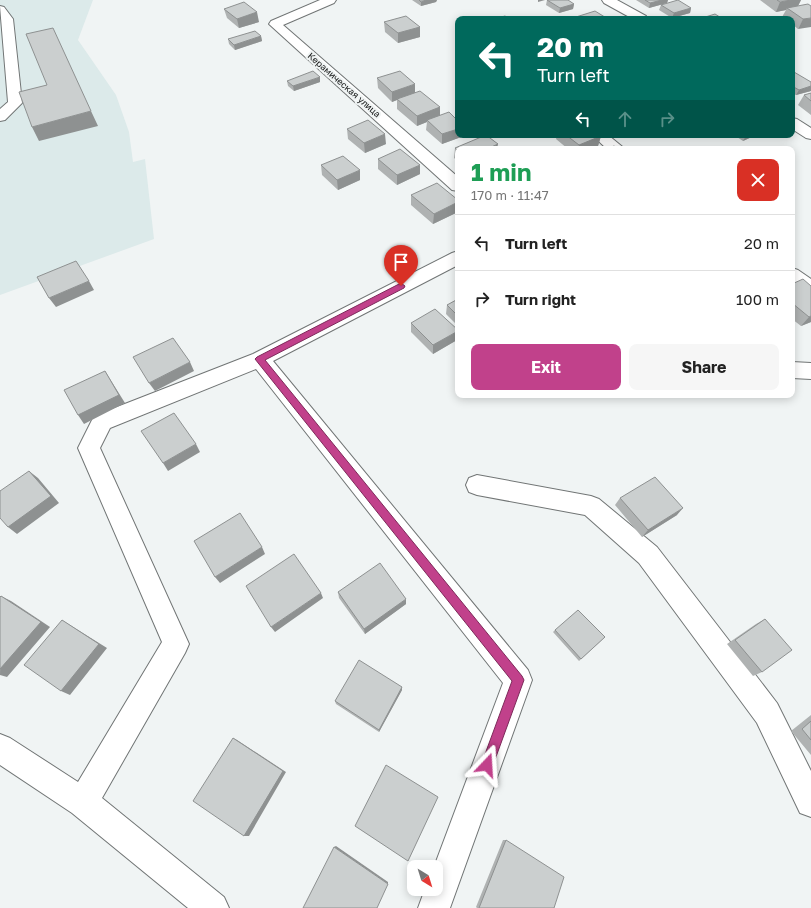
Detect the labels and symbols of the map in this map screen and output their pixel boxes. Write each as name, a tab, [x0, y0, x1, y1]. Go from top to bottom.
street label: Керамическая улица	[306, 50, 383, 119]
pin	[384, 245, 418, 286]
position arrow	[466, 744, 508, 786]
north arrow	[407, 860, 443, 896]

